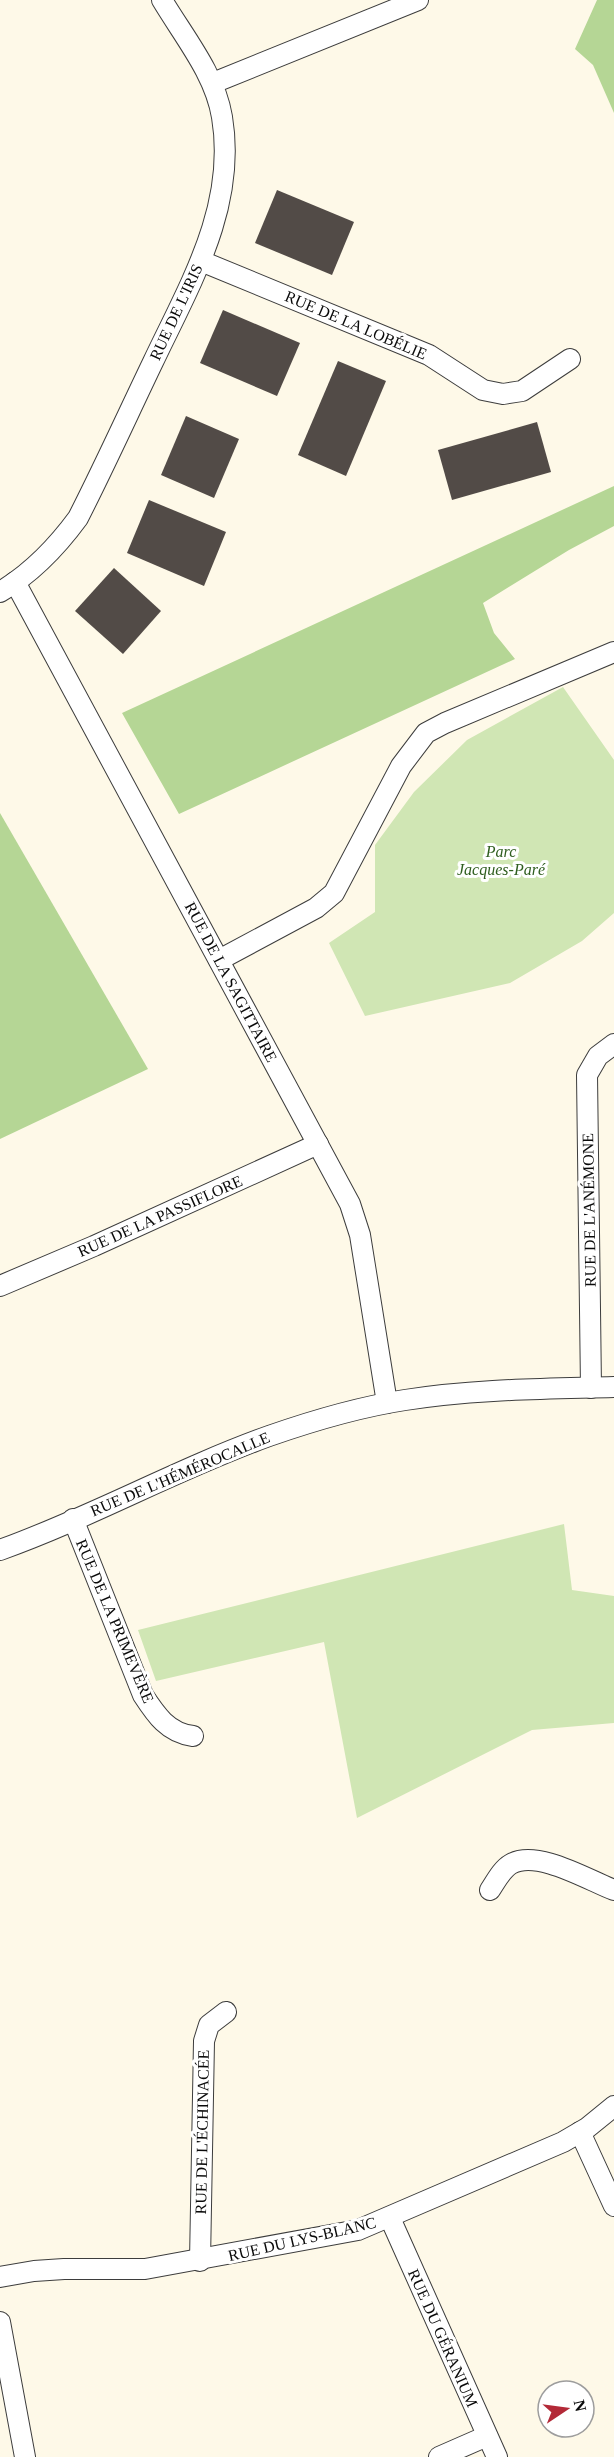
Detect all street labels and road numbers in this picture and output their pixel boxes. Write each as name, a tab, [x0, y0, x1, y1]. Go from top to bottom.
street label: RUE DE L'IRIS	[146, 261, 206, 363]
street label: RUE DE LA LOBÉLIE	[283, 286, 430, 363]
street label: RUE DE LA SAGITTAIRE	[182, 899, 280, 1065]
street label: RUE DE L'ANÉMONE	[578, 1133, 599, 1287]
street label: RUE DE LA PASSIFLORE	[75, 1172, 245, 1260]
street label: RUE DE L'HÉMÉROCALLE	[87, 1428, 272, 1520]
street label: RUE DE LA PRIMEVÈRE	[73, 1536, 158, 1706]
street label: RUE DE L'ÉCHINACÉE	[191, 2050, 212, 2214]
street label: RUE DU LYS-BLANC	[226, 2214, 378, 2264]
street label: RUE DU GÉRANIUM	[405, 2266, 482, 2410]

